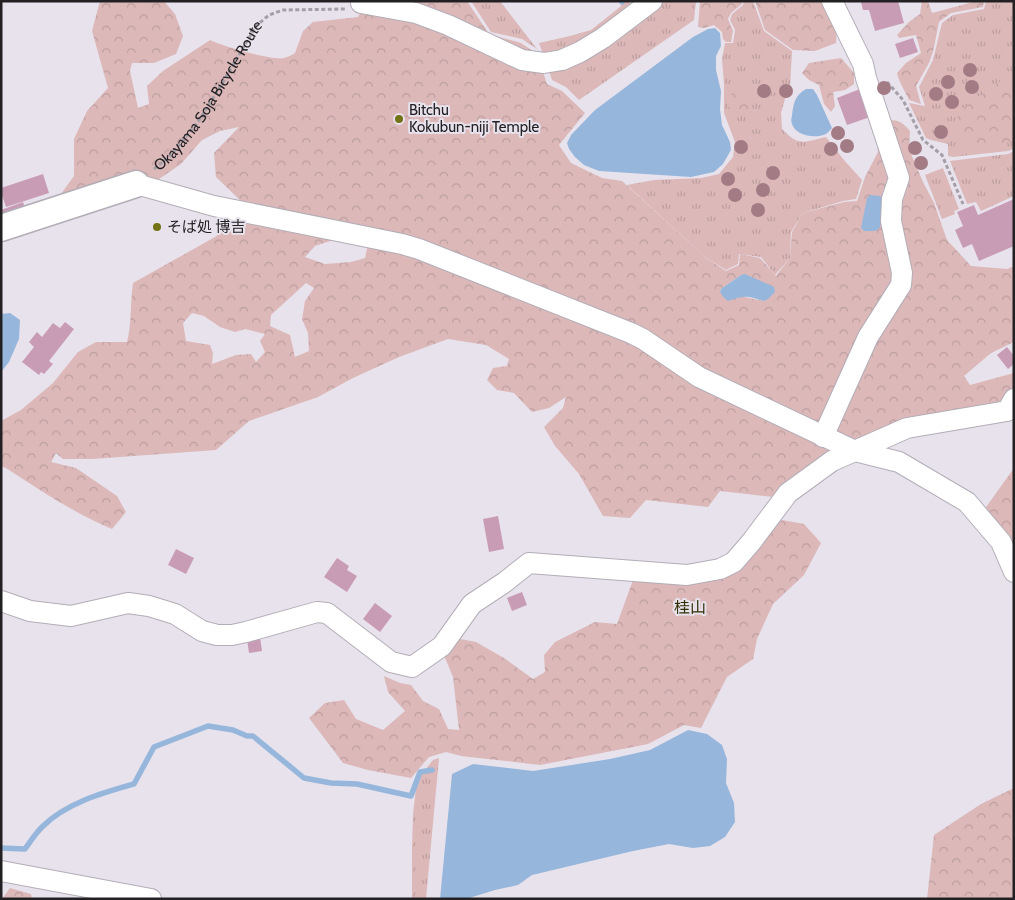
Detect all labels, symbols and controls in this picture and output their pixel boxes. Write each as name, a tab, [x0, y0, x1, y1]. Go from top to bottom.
street label: Okayama Soja Bicycle Route	[150, 16, 266, 175]
place label: Bitchu Kokubun-niji Temple	[409, 101, 540, 136]
marker: Bitchu Kokubun-niji Temple	[393, 113, 405, 125]
place label: そば処 博吉	[167, 218, 245, 236]
marker: そば処 博吉	[151, 221, 163, 233]
district label: 桂山	[674, 598, 706, 617]

